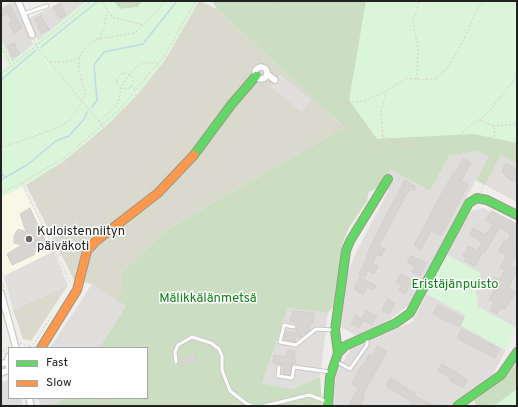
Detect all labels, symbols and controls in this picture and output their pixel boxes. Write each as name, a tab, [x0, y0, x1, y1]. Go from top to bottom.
place label: Kuloistenniityn päiväkoti	[37, 224, 125, 255]
marker: Kuloistenniityn päiväkoti	[24, 234, 34, 244]
park label: Eristäjänpuisto	[411, 277, 499, 293]
park label: Mälikkälänmetsä	[159, 291, 257, 307]
legend	[8, 347, 148, 399]
text: Fast	[46, 355, 68, 371]
text: Slow	[46, 375, 72, 391]

